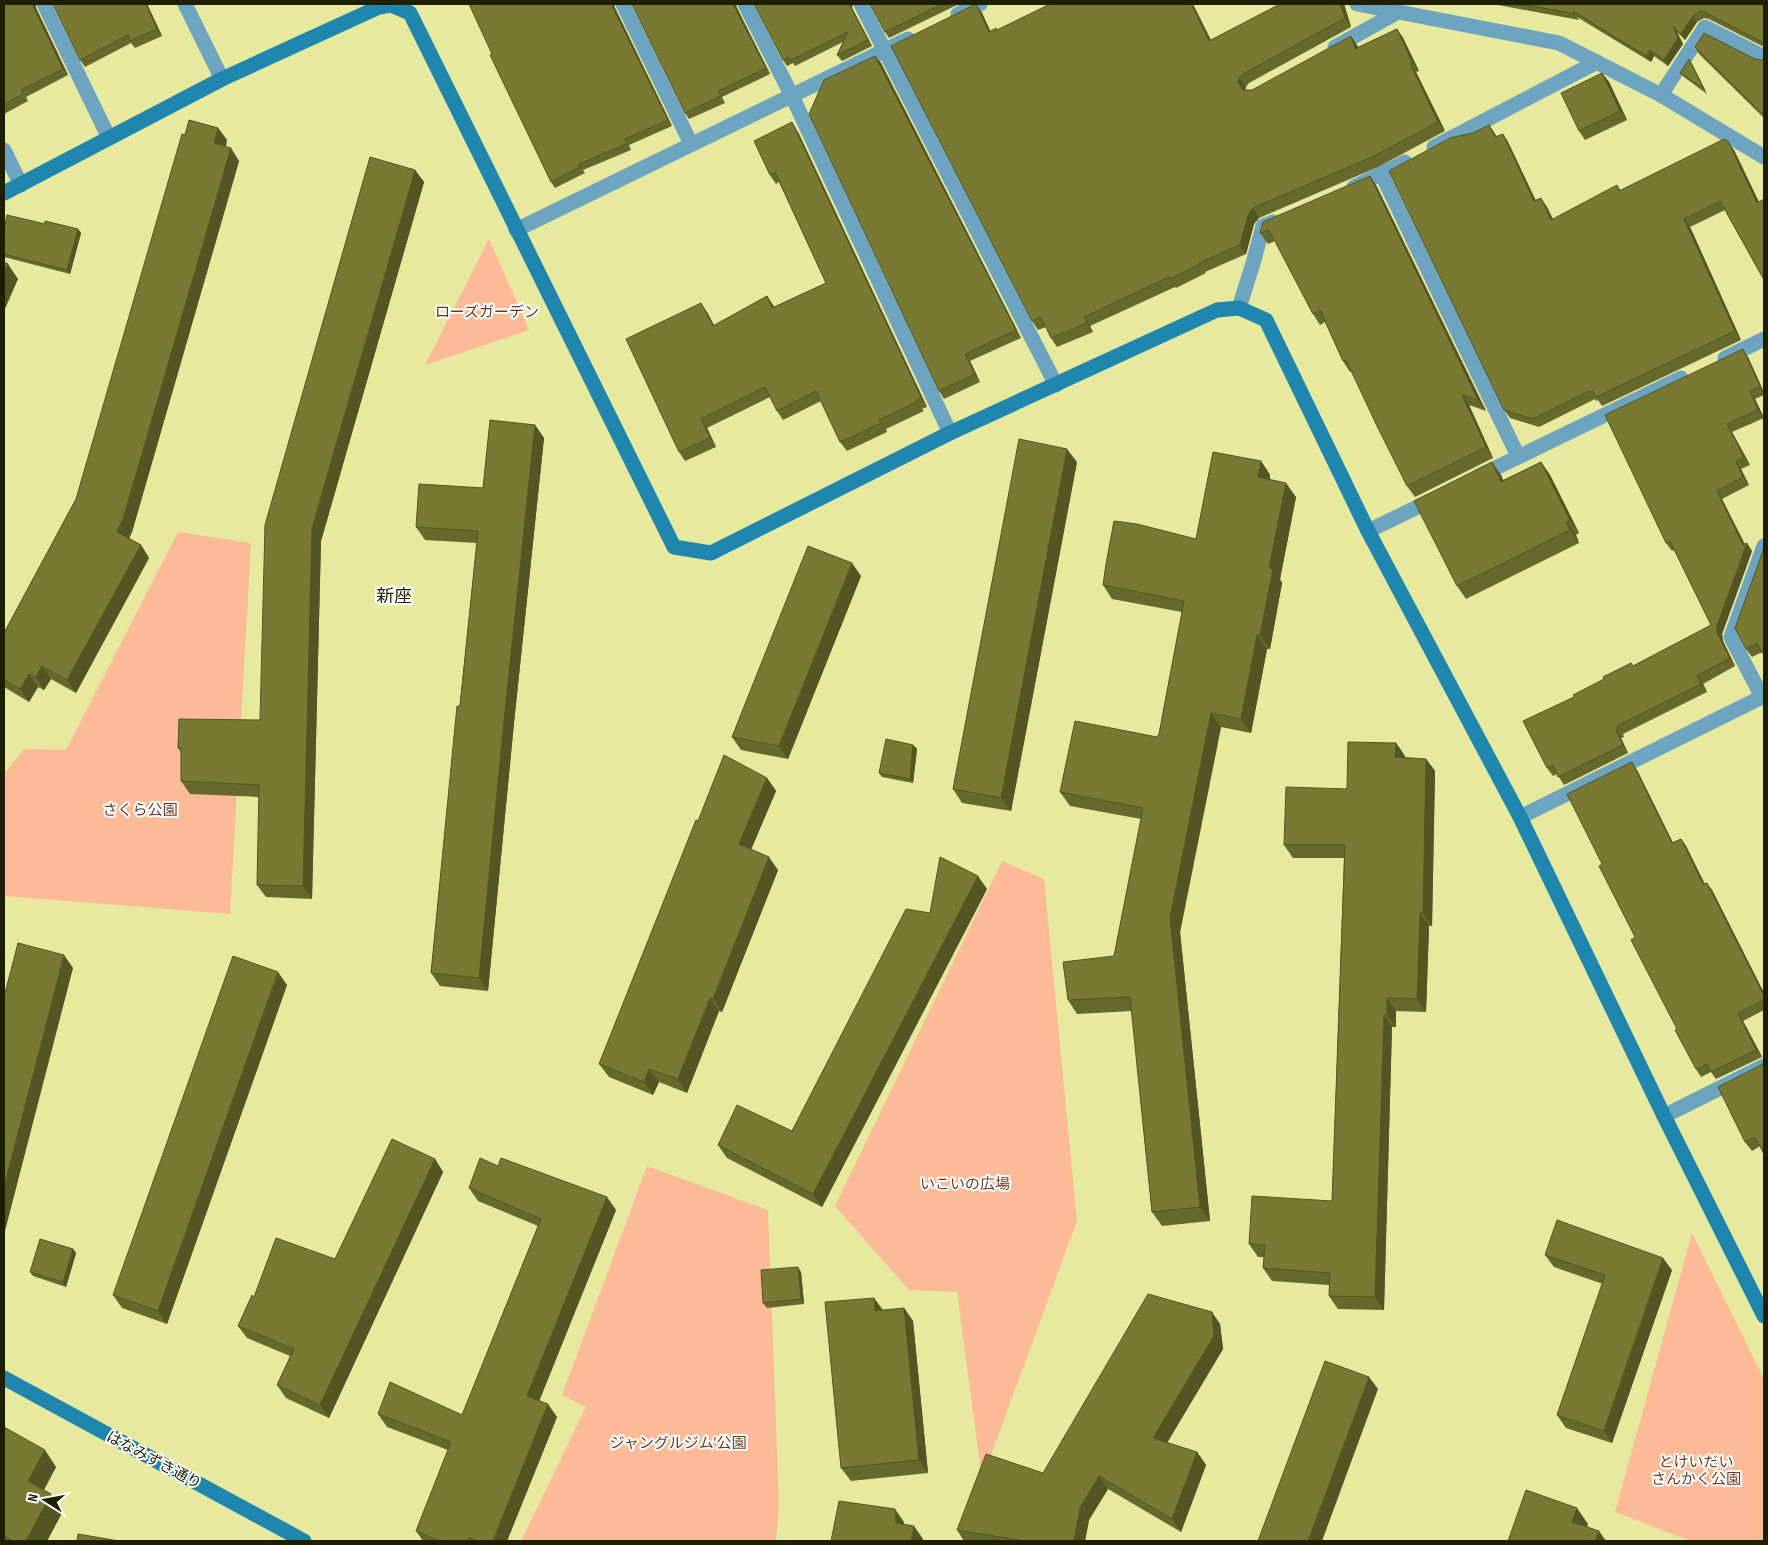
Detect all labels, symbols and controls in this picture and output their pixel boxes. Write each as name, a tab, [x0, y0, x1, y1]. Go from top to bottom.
park label: ローズガーデン	[435, 303, 539, 322]
district label: 新座	[376, 586, 412, 607]
park label: さくら公園	[102, 801, 178, 820]
park label: いこいの広場	[920, 1175, 1010, 1194]
street label: はなみずき通り	[103, 1427, 205, 1493]
park label: ジャングルジム’公園	[609, 1434, 747, 1453]
park label: とけいだい さんかく公園	[1651, 1453, 1741, 1489]
north arrow	[20, 1475, 70, 1525]
text: N	[24, 1492, 42, 1503]

